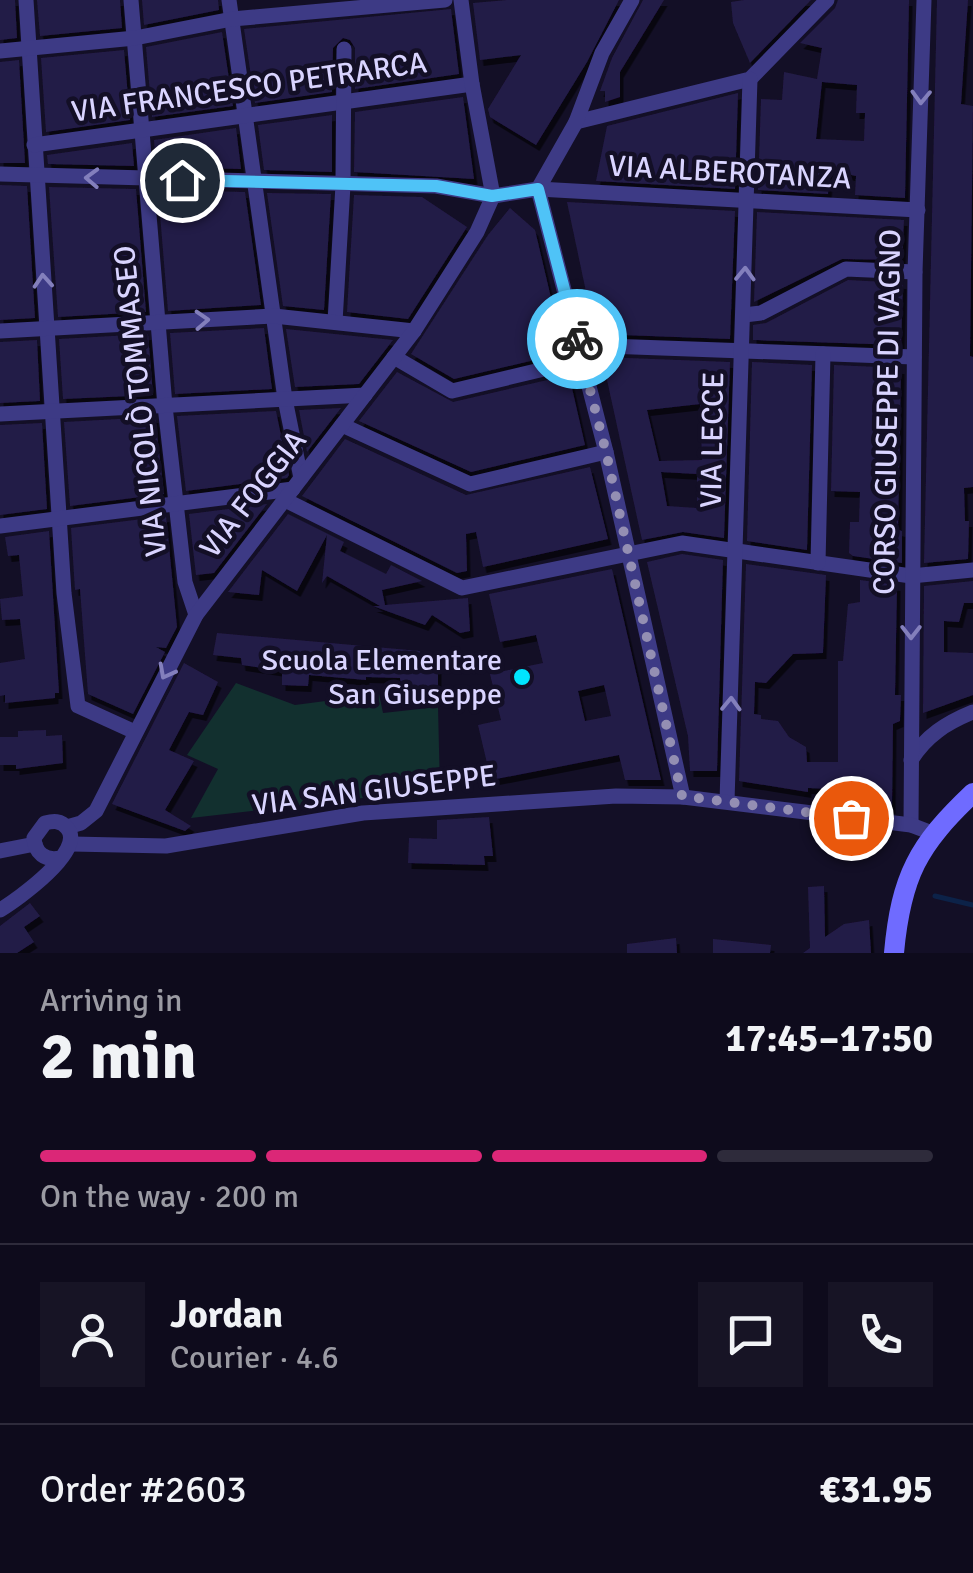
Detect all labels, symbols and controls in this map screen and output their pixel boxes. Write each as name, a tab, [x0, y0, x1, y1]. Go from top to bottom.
street label: VIA FRANCESCO PETRARCA	[69, 44, 429, 131]
one-way arrow	[910, 90, 932, 106]
pin	[140, 138, 225, 223]
street label: VIA ALBEROTANZA	[608, 148, 852, 197]
icon: home	[155, 153, 210, 208]
one-way arrow	[84, 167, 100, 188]
street label: CORSO GIUSEPPE DI VAGNO	[866, 229, 909, 595]
street label: VIA NICOLÒ TOMMASEO	[106, 244, 175, 558]
one-way arrow	[734, 265, 755, 281]
one-way arrow	[33, 273, 55, 289]
courier	[527, 289, 627, 389]
one-way arrow	[195, 310, 211, 331]
icon: bike	[550, 312, 605, 367]
street label: VIA LECCE	[693, 372, 732, 508]
street label: VIA FOGGIA	[192, 423, 315, 566]
one-way arrow	[900, 626, 922, 641]
place label: Scuola Elementare San Giuseppe	[262, 642, 502, 713]
one-way arrow	[159, 662, 178, 680]
marker: Scuola Elementare San Giuseppe	[511, 666, 533, 688]
one-way arrow	[720, 695, 741, 711]
street label: VIA SAN GIUSEPPE	[250, 757, 498, 824]
pin	[809, 776, 894, 861]
icon: bag	[824, 791, 879, 846]
text: Arriving in	[40, 981, 182, 1020]
text: 17:45–17:50	[725, 1015, 933, 1062]
text: 2 min	[40, 1017, 197, 1097]
text: On the way · 200 m	[40, 1177, 299, 1216]
button: person	[40, 1282, 145, 1387]
button: chat	[698, 1282, 803, 1387]
button: phone	[828, 1282, 933, 1387]
text: Jordan	[170, 1291, 283, 1338]
text: Courier · 4.6	[170, 1338, 339, 1377]
text: Order #2603	[40, 1466, 247, 1513]
text: €31.95	[820, 1466, 933, 1513]

